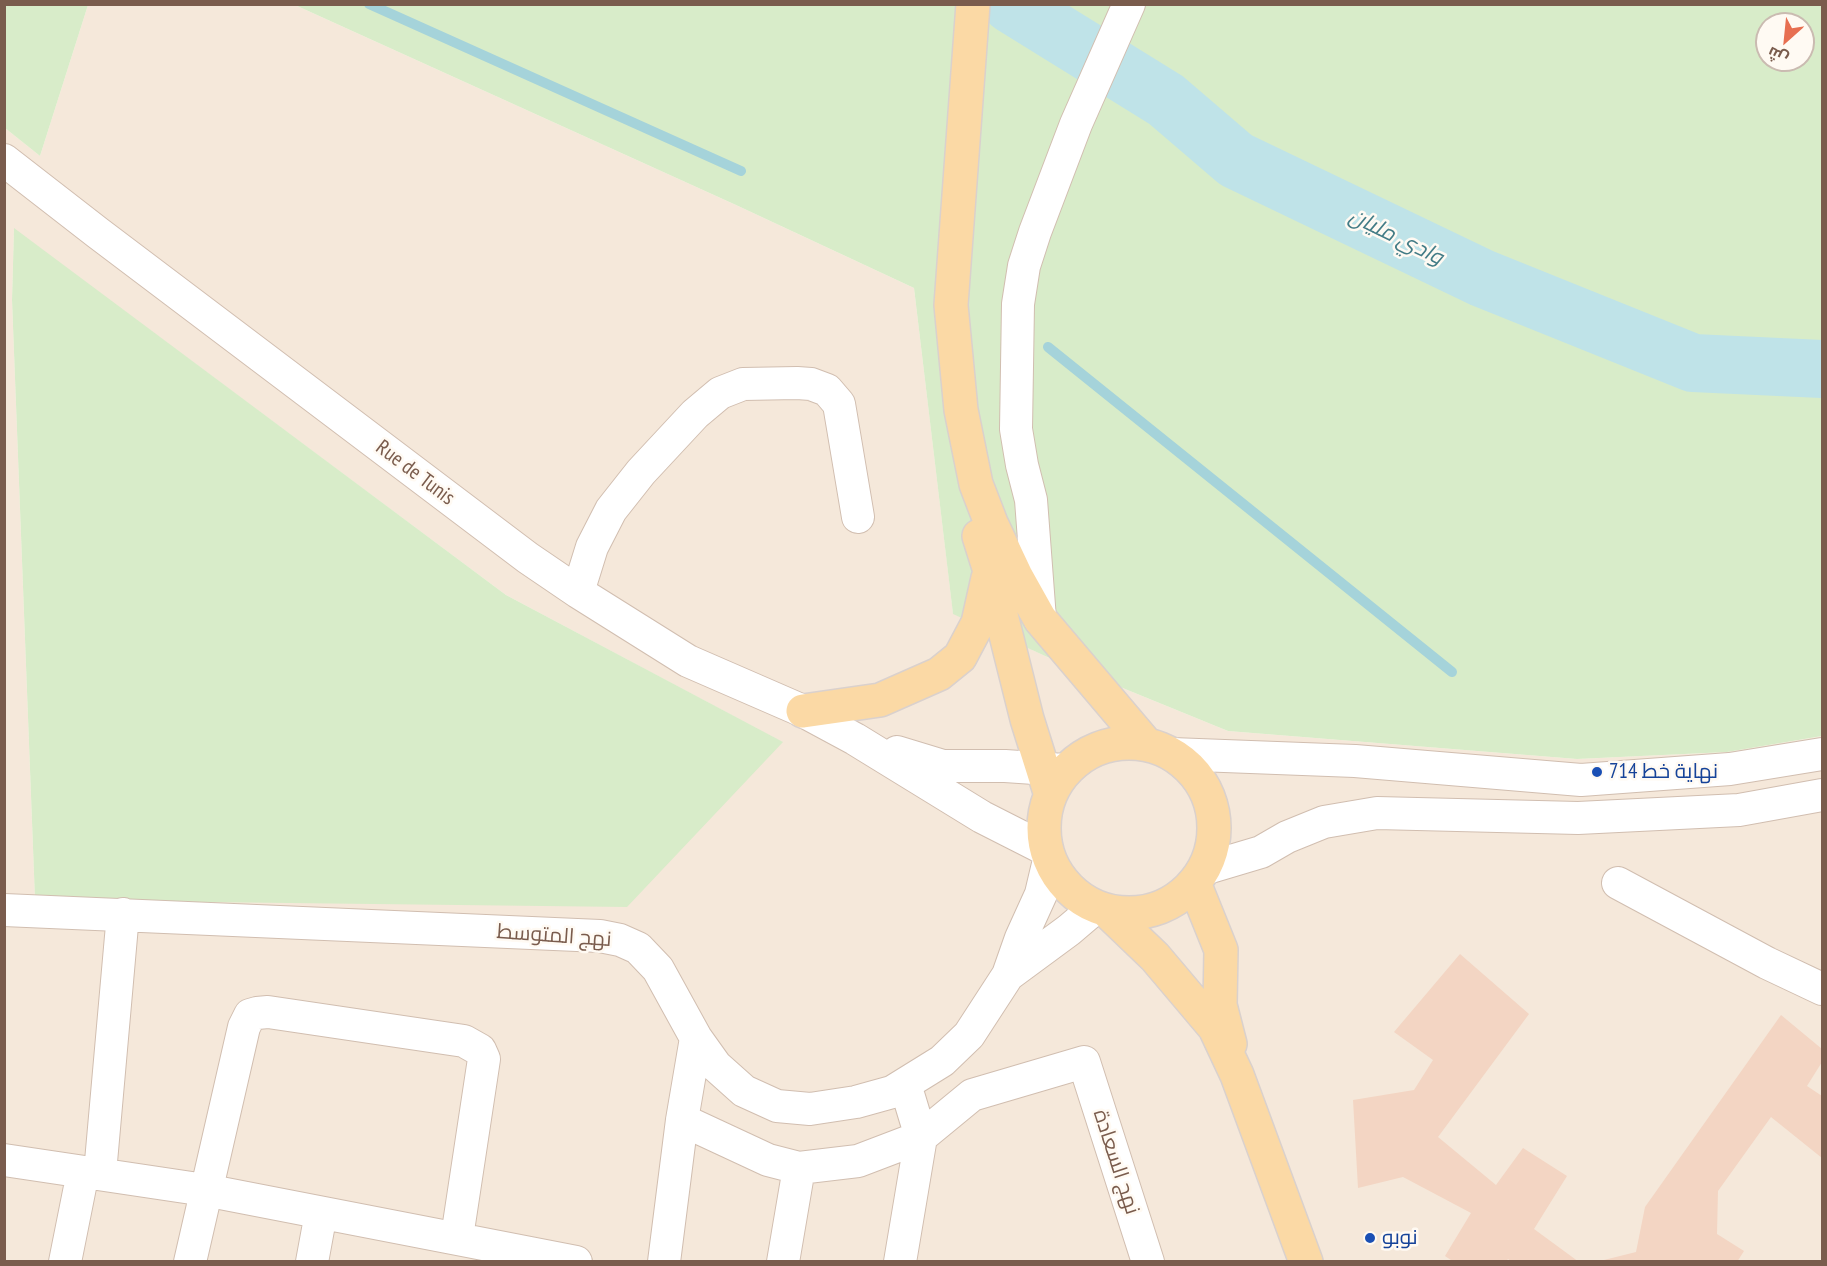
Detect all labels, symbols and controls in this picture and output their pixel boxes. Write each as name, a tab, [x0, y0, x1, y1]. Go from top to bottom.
north arrow	[1755, 12, 1815, 72]
text: ش	[1764, 43, 1791, 70]
water label: وادي مليان	[1345, 203, 1447, 271]
street label: Rue de Tunis	[371, 435, 459, 511]
place label: نهاية خط 714	[1609, 759, 1718, 785]
marker: نهاية خط 714	[1590, 765, 1604, 779]
street label: نهج المتوسط	[496, 919, 612, 953]
street label: نهج السعادة	[1087, 1106, 1145, 1218]
place label: نوبو	[1382, 1225, 1417, 1251]
marker: نوبو	[1363, 1231, 1377, 1245]

